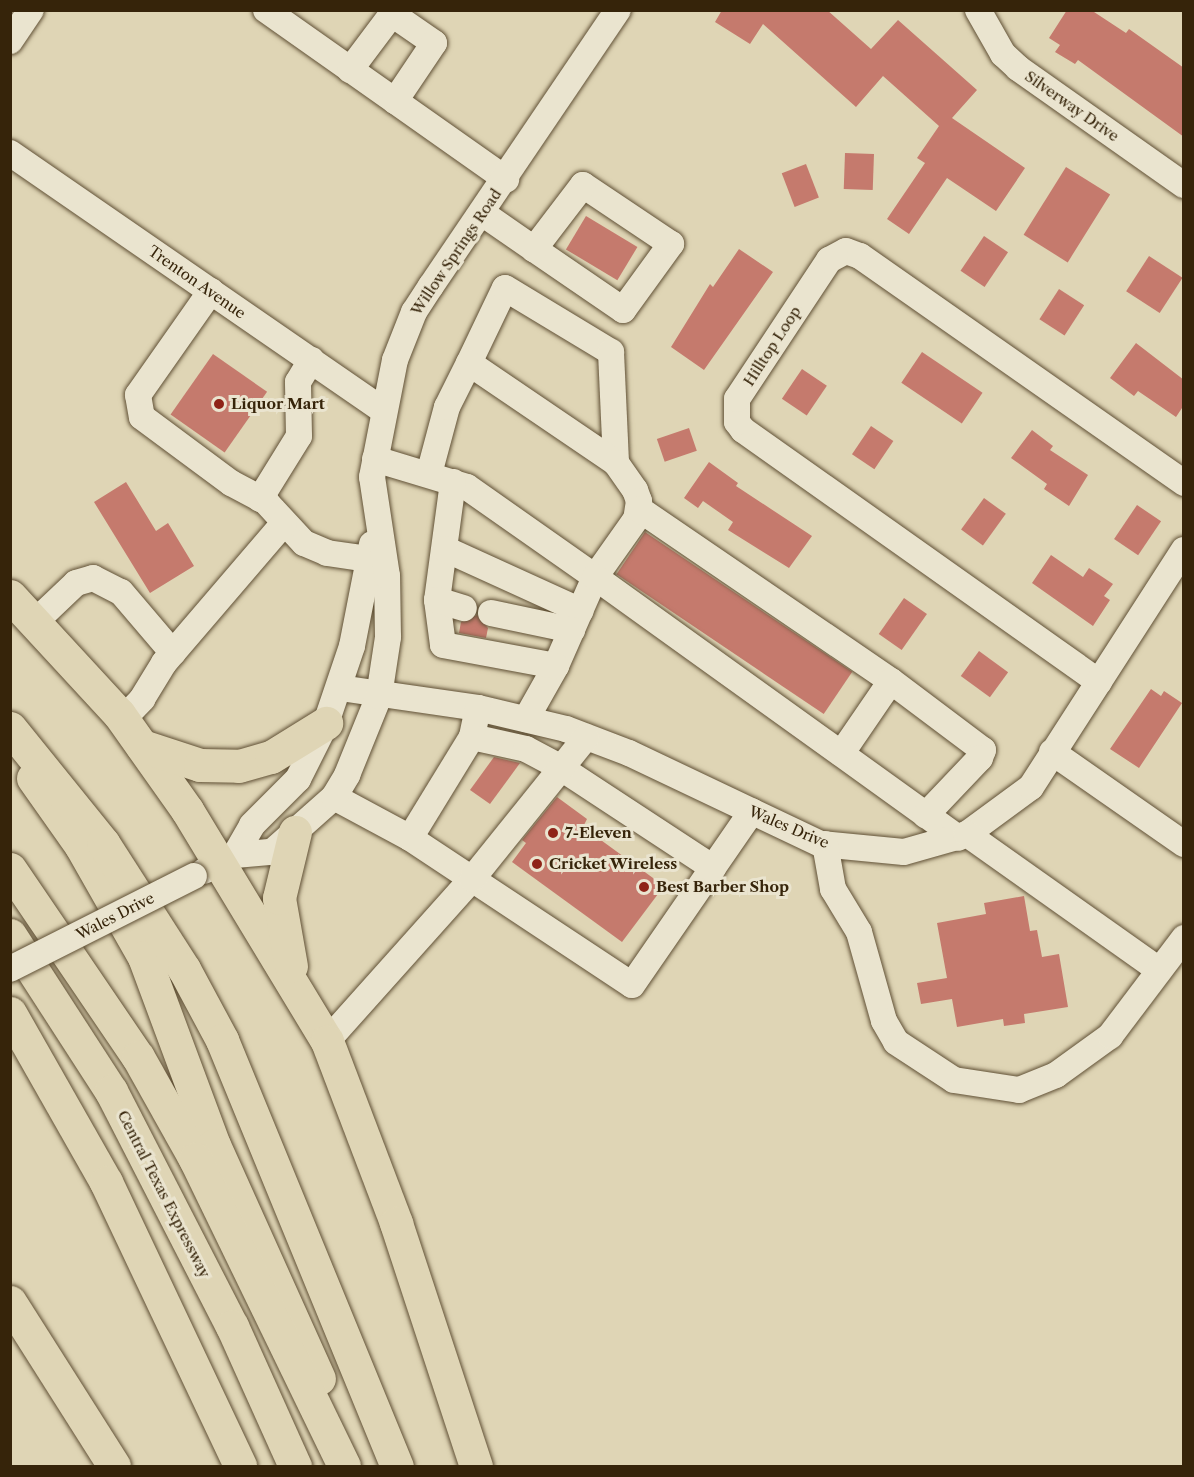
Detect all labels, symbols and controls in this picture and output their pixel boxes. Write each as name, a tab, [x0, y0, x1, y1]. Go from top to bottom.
street label: Silverway Drive	[1021, 67, 1123, 145]
street label: Willow Springs Road	[407, 185, 505, 319]
street label: Trenton Avenue	[145, 242, 249, 322]
street label: Hilltop Loop	[740, 303, 804, 389]
place label: Liquor Mart	[231, 395, 325, 413]
marker: Liquor Mart	[212, 397, 226, 411]
street label: Wales Drive	[746, 802, 832, 852]
place label: 7-Eleven	[565, 824, 632, 842]
marker: 7-Eleven	[546, 826, 560, 840]
place label: Cricket Wireless	[549, 855, 678, 873]
marker: Cricket Wireless	[530, 857, 544, 871]
place label: Best Barber Shop	[656, 878, 789, 896]
marker: Best Barber Shop	[637, 880, 651, 894]
street label: Wales Drive	[73, 889, 157, 943]
street label: Central Texas Expressway	[114, 1107, 214, 1281]

